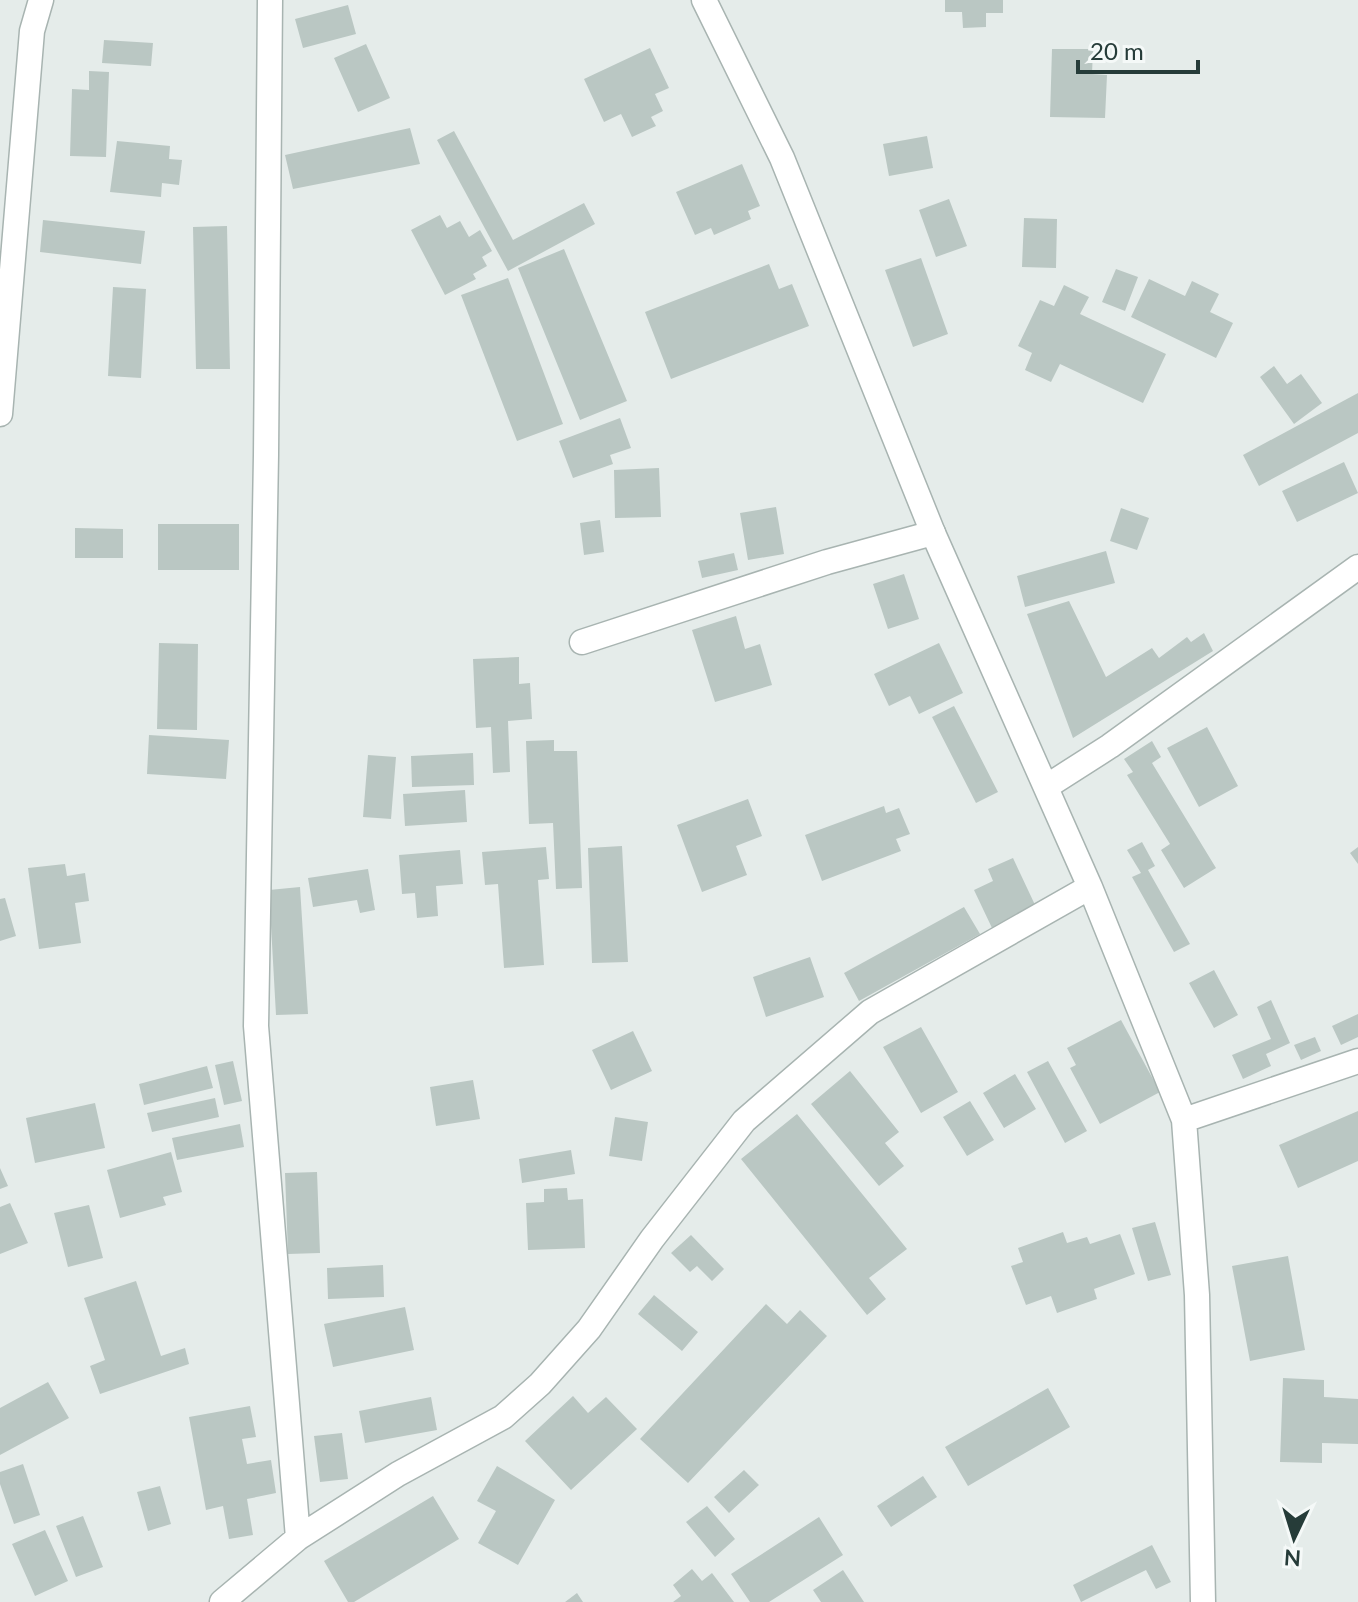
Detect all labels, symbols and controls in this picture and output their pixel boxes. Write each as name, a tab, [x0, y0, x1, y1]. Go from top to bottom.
scale bar	[1078, 24, 1198, 74]
text: 20 m	[1090, 36, 1144, 65]
north arrow	[1254, 1498, 1334, 1578]
text: N	[1283, 1544, 1302, 1573]

